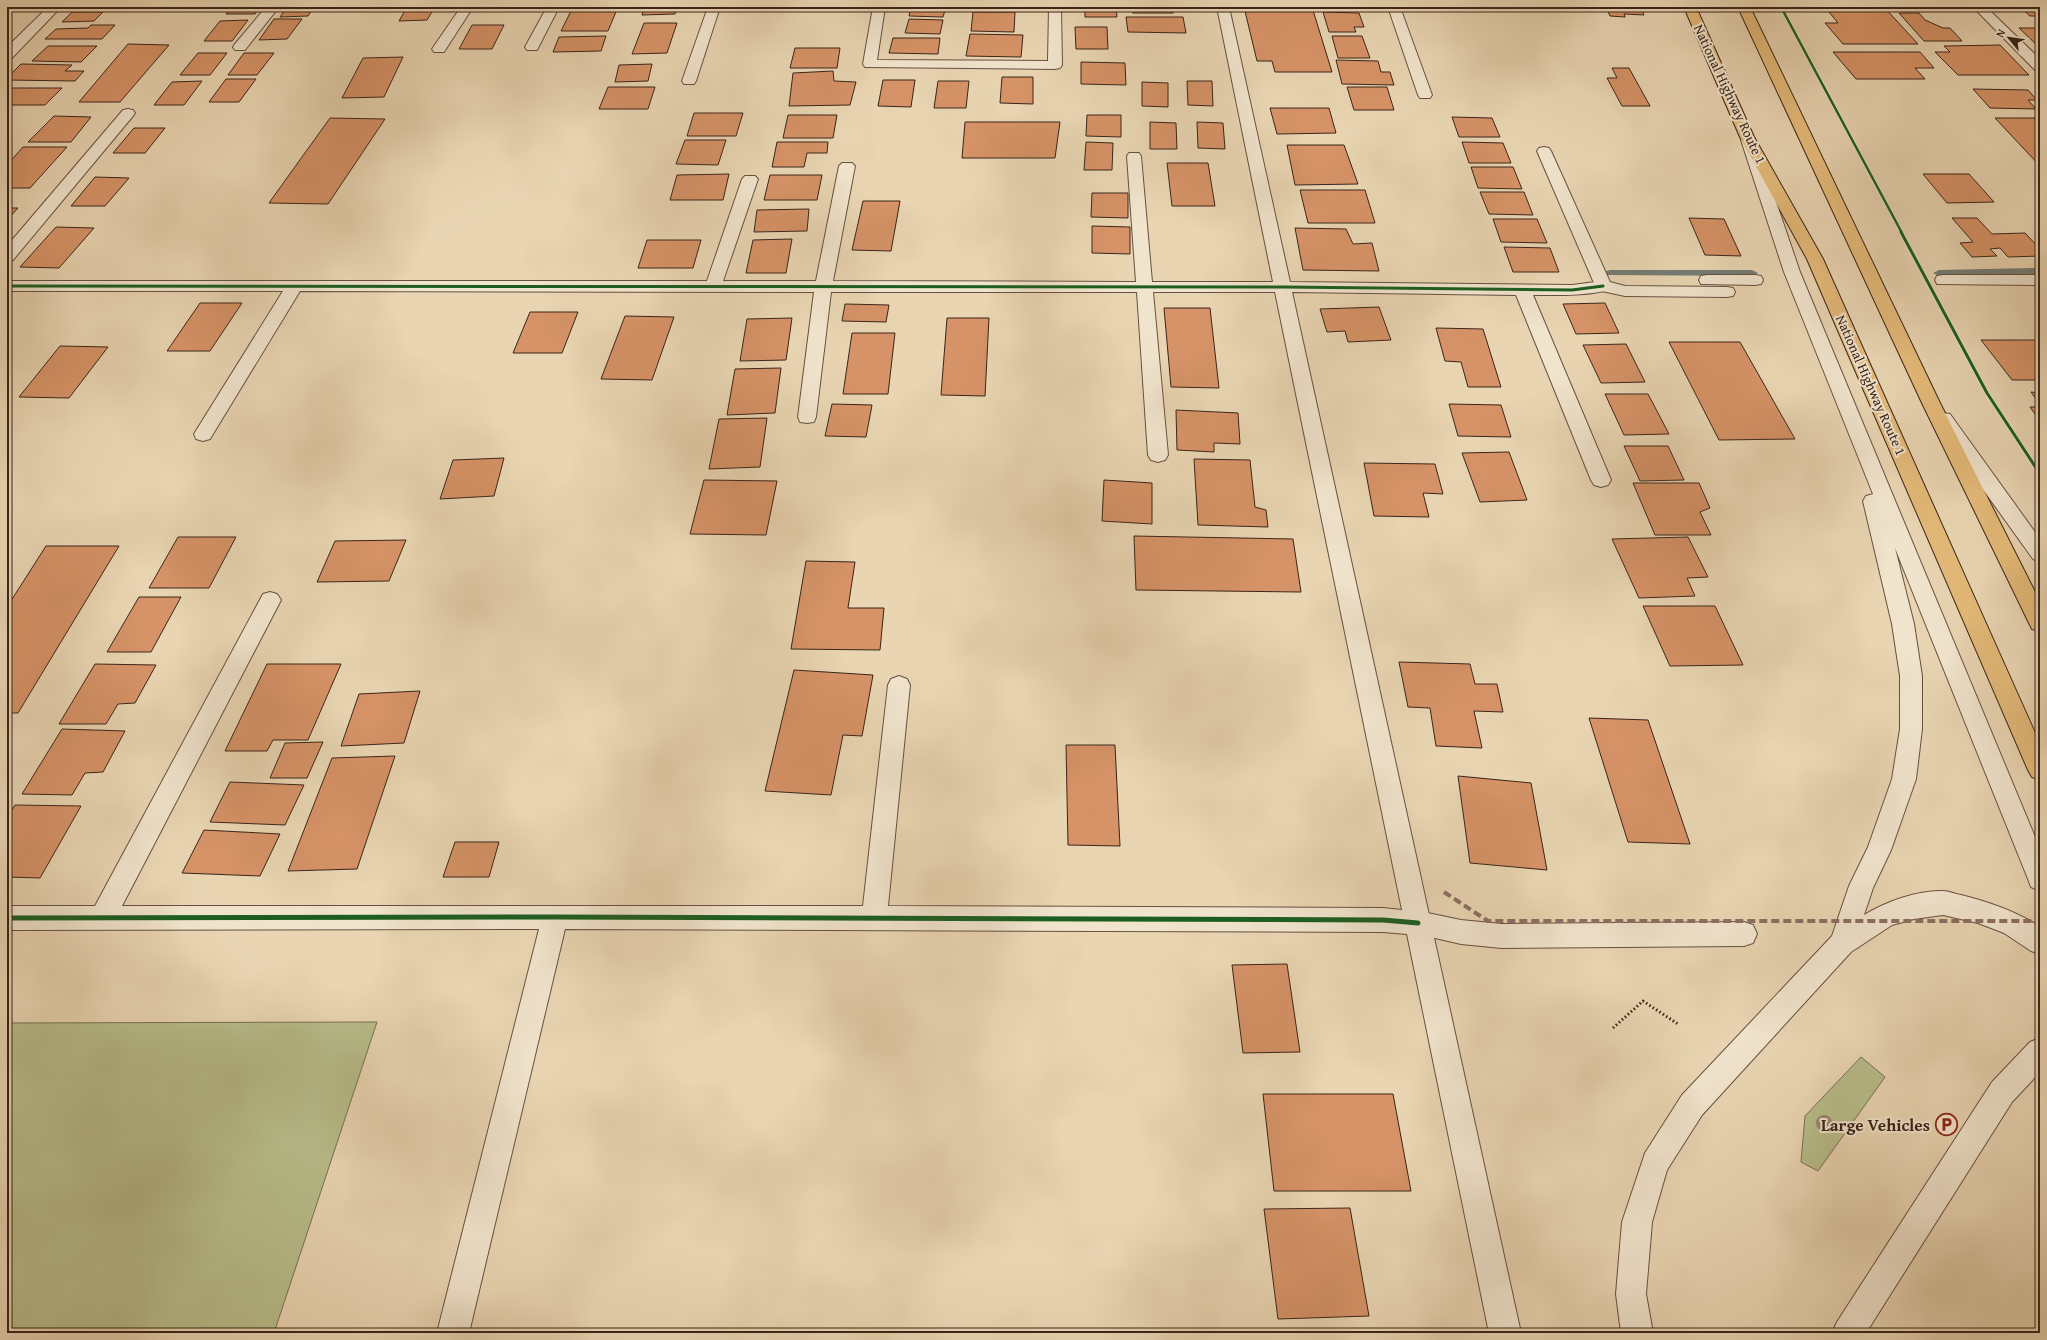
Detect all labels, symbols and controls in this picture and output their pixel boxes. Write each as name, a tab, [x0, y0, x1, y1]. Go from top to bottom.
north arrow	[1989, 18, 2029, 58]
street label: National Highway Route 1	[1689, 21, 1771, 167]
text: N	[1991, 25, 2009, 40]
street label: National Highway Route 1	[1831, 312, 1911, 458]
parking icon: Large Vehicles	[1933, 1111, 1959, 1137]
place label: Large Vehicles	[1821, 1112, 1930, 1137]

